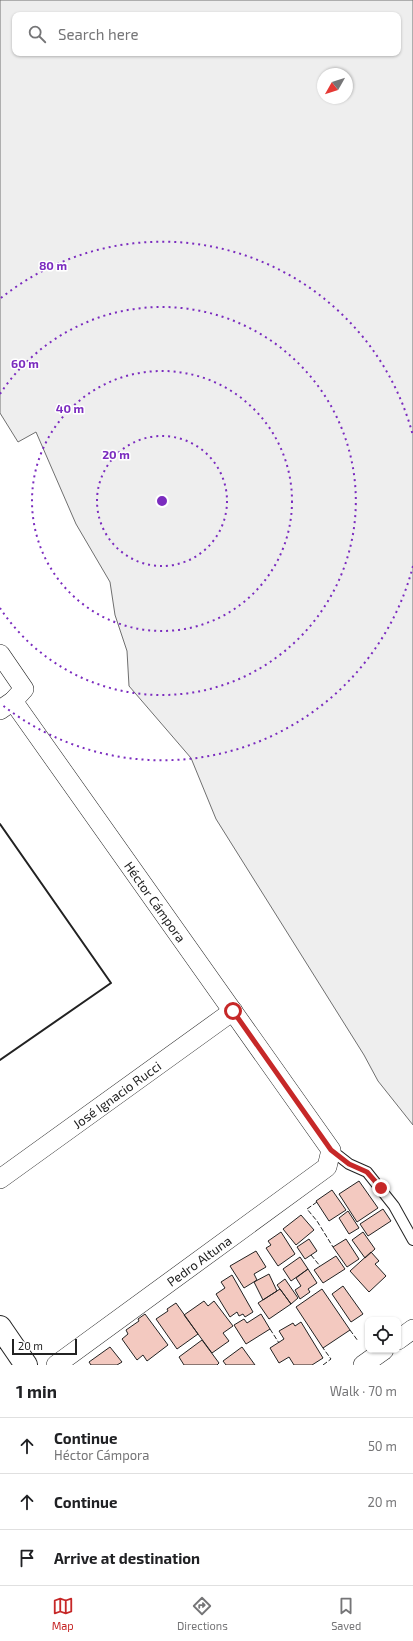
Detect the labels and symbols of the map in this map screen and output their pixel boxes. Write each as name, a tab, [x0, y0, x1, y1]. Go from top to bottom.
north arrow	[317, 68, 353, 104]
text: 80 m	[39, 258, 67, 272]
text: 60 m	[11, 356, 39, 370]
text: 40 m	[56, 401, 84, 415]
text: 20 m	[102, 447, 130, 461]
centre of rings	[155, 494, 169, 508]
street label: Héctor Cámpora	[121, 858, 189, 945]
route start	[224, 1002, 242, 1020]
street label: José Ignacio Rucci	[70, 1058, 164, 1132]
route end	[372, 1179, 390, 1197]
street label: Pedro Altuna	[164, 1232, 234, 1290]
scale bar	[12, 1337, 77, 1356]

